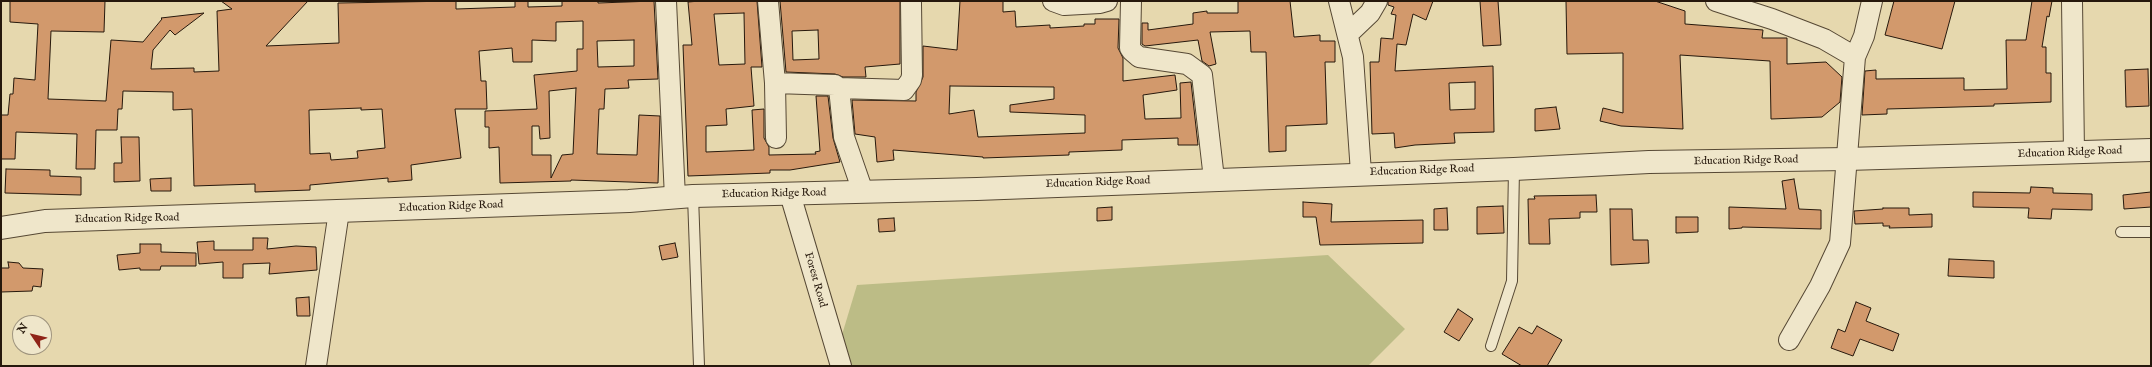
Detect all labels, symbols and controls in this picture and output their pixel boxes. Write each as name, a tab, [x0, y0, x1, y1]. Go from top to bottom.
street label: Education Ridge Road	[2017, 145, 2123, 161]
street label: Education Ridge Road	[1693, 153, 1799, 169]
street label: Education Ridge Road	[1369, 163, 1475, 179]
street label: Education Ridge Road	[1045, 175, 1151, 191]
street label: Education Ridge Road	[721, 186, 827, 202]
street label: Education Ridge Road	[398, 199, 504, 215]
street label: Education Ridge Road	[74, 211, 180, 227]
street label: Forest Road	[801, 251, 829, 309]
north arrow	[12, 315, 52, 355]
text: N	[15, 321, 31, 337]

